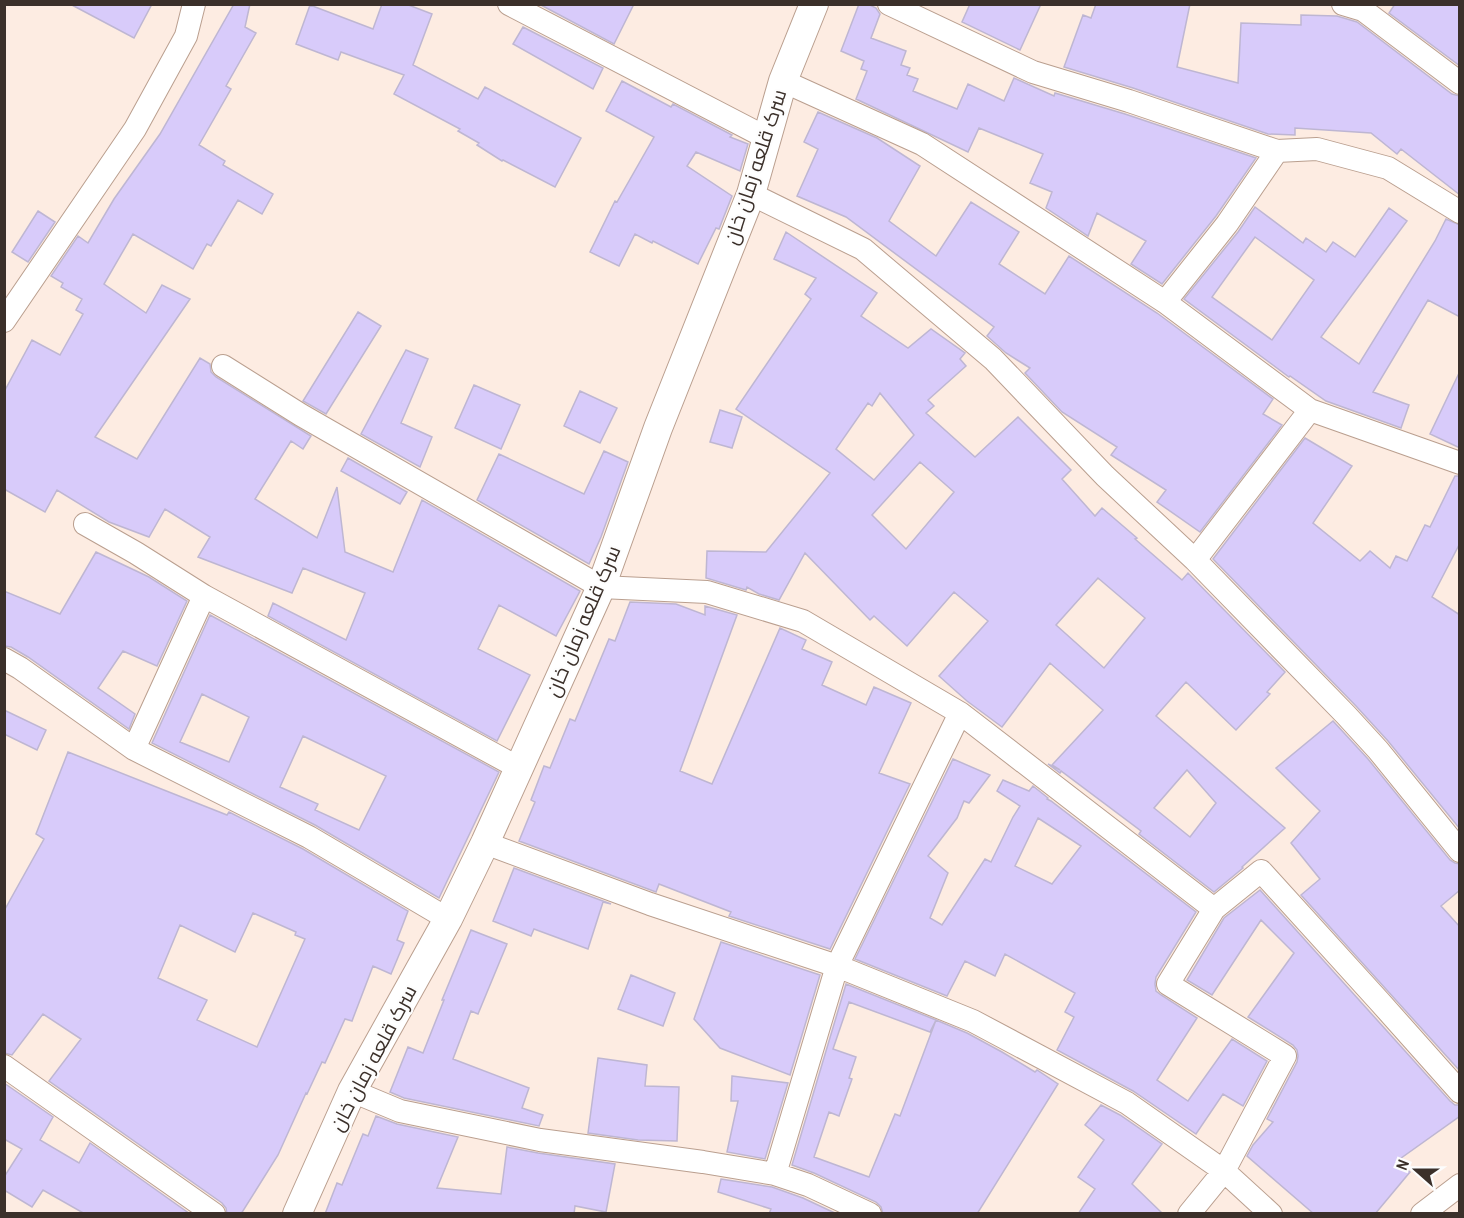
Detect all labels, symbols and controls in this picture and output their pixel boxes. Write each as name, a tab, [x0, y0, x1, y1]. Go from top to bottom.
street label: سرک قلعه زمان خان	[717, 86, 792, 248]
street label: سرک قلعه زمان خان	[539, 541, 627, 701]
street label: سرک قلعه زمان خان	[323, 980, 422, 1136]
north arrow	[1386, 1140, 1446, 1200]
text: N	[1390, 1156, 1414, 1173]

